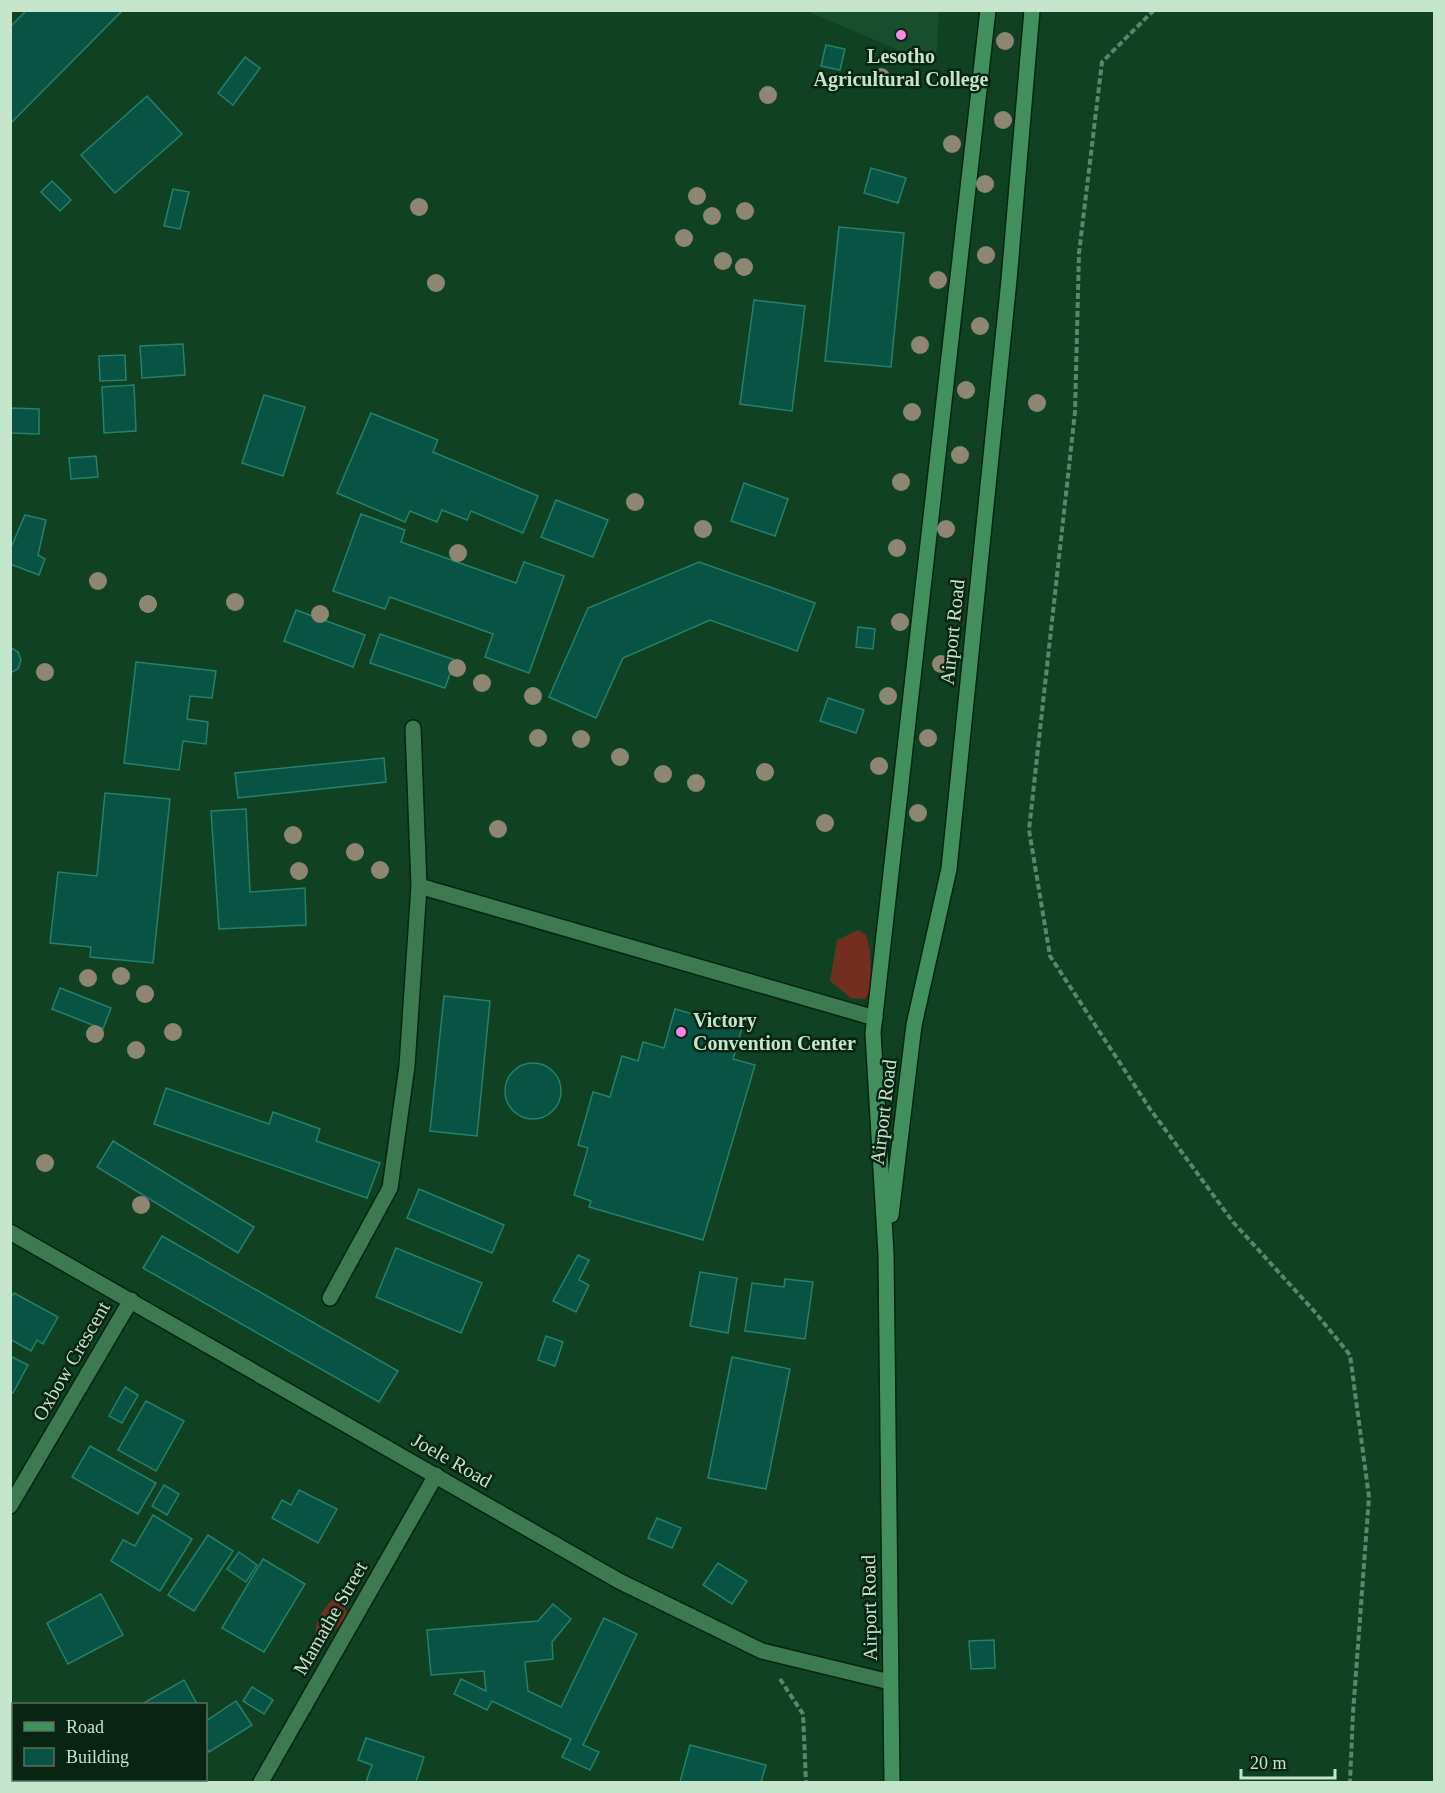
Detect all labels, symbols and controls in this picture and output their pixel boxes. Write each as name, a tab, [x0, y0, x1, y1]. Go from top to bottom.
marker: Lesotho Agricultural College	[894, 28, 908, 42]
place label: Lesotho Agricultural College	[814, 45, 989, 91]
street label: Airport Road	[936, 578, 969, 686]
place label: Victory Convention Center	[693, 1009, 856, 1054]
marker: Victory Convention Center	[674, 1025, 688, 1039]
street label: Airport Road	[866, 1058, 901, 1166]
street label: Oxbow Crescent	[28, 1297, 114, 1424]
street label: Joele Road	[408, 1428, 496, 1492]
street label: Airport Road	[857, 1555, 882, 1661]
street label: Mamathe Street	[289, 1557, 372, 1679]
legend	[12, 1703, 207, 1781]
text: Road	[66, 1717, 104, 1737]
scale bar	[1241, 1742, 1336, 1780]
text: Building	[66, 1747, 129, 1767]
text: 20 m	[1250, 1753, 1287, 1773]

